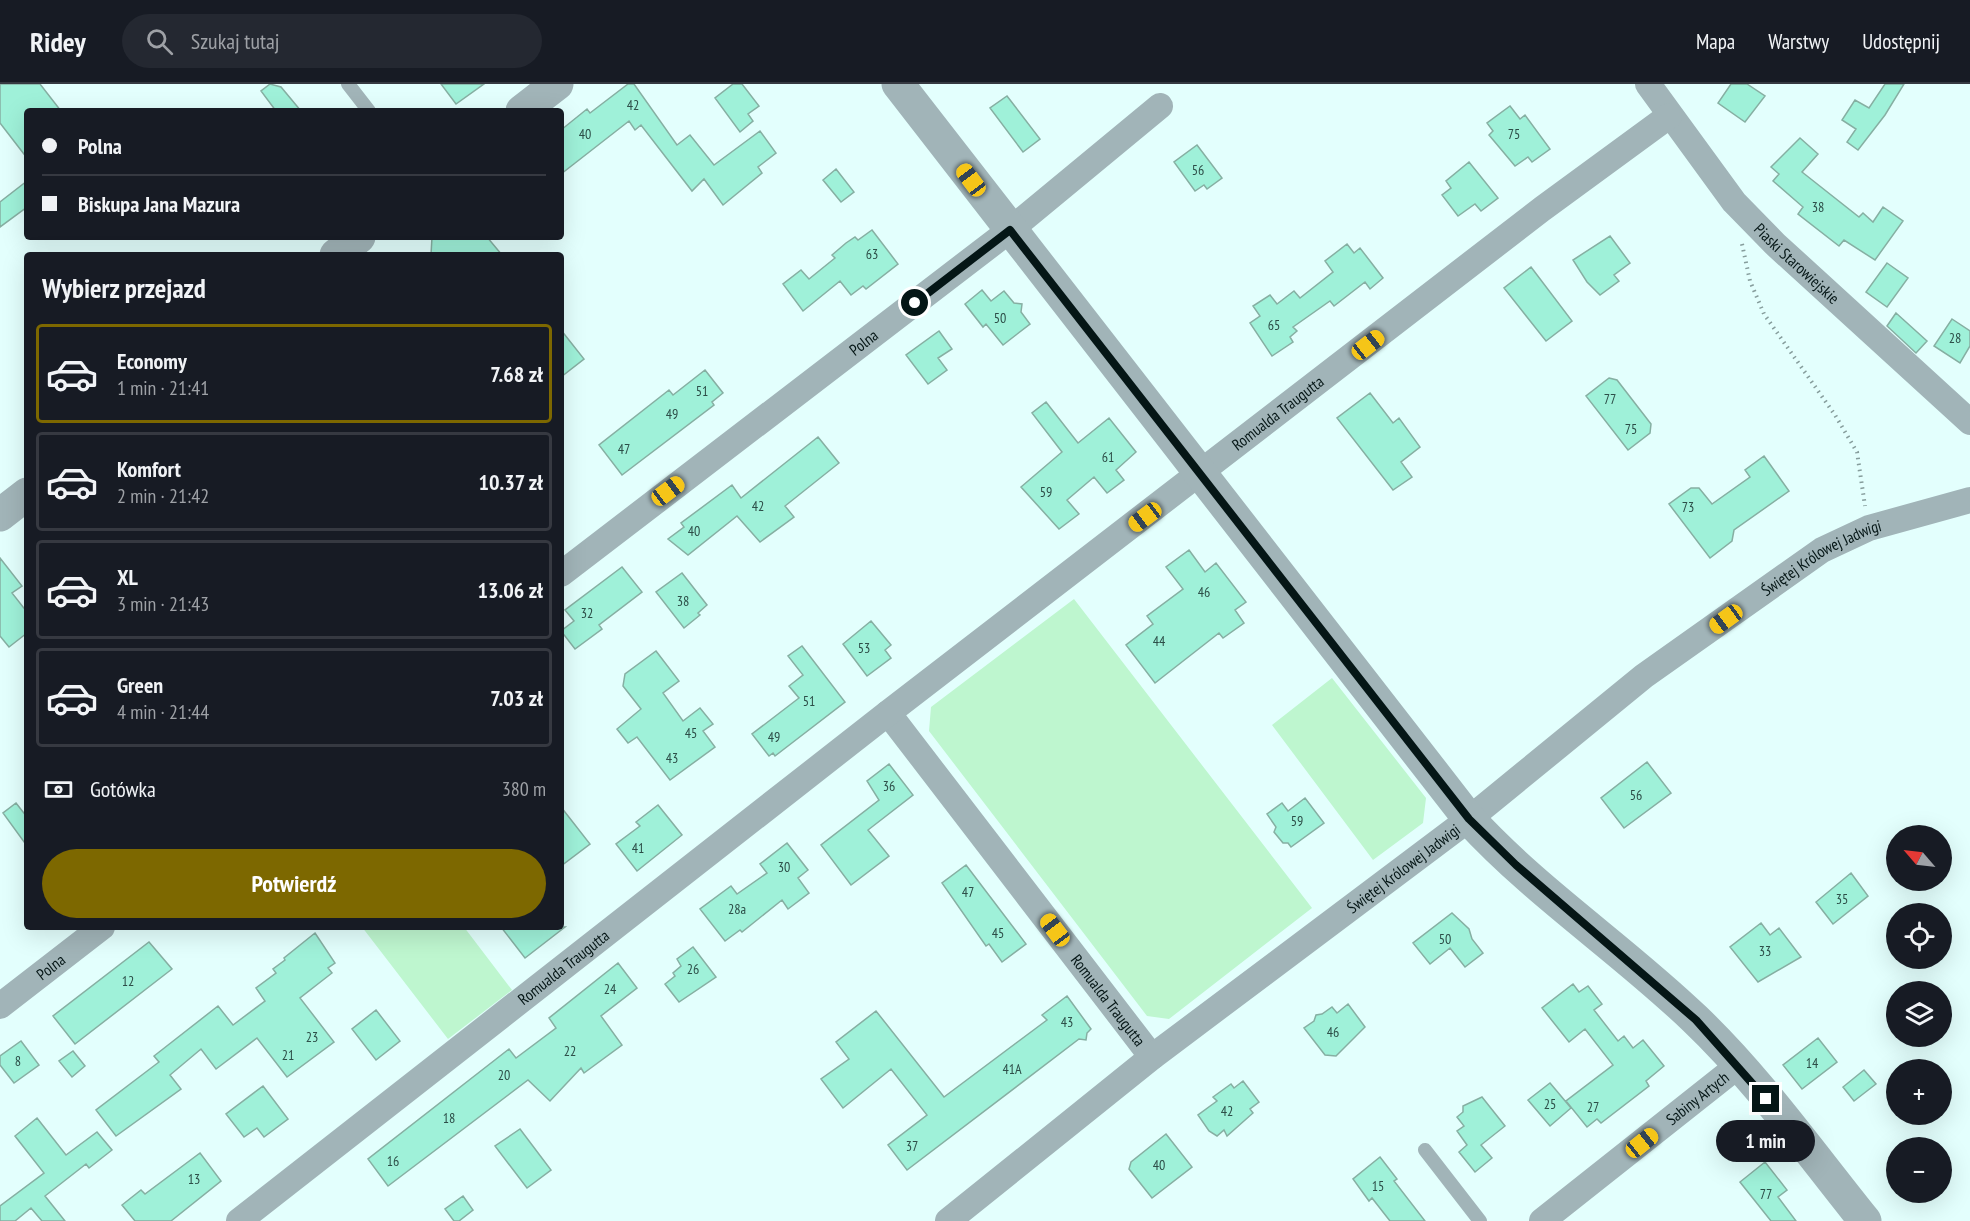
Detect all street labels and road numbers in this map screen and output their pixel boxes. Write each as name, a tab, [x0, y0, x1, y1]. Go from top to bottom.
street label: Piaski Starowiejskie	[1750, 219, 1844, 308]
street label: Polna	[845, 325, 882, 360]
street label: Romualda Traugutta	[1228, 371, 1327, 454]
street label: Świętej Królowej Jadwigi	[1757, 515, 1884, 600]
street label: Świętej Królowej Jadwigi	[1343, 819, 1464, 917]
street label: Romualda Traugutta	[514, 925, 613, 1009]
street label: Polna	[32, 949, 69, 984]
street label: Romualda Traugutta	[1067, 950, 1150, 1050]
street label: Sabiny Artych	[1662, 1067, 1733, 1129]

